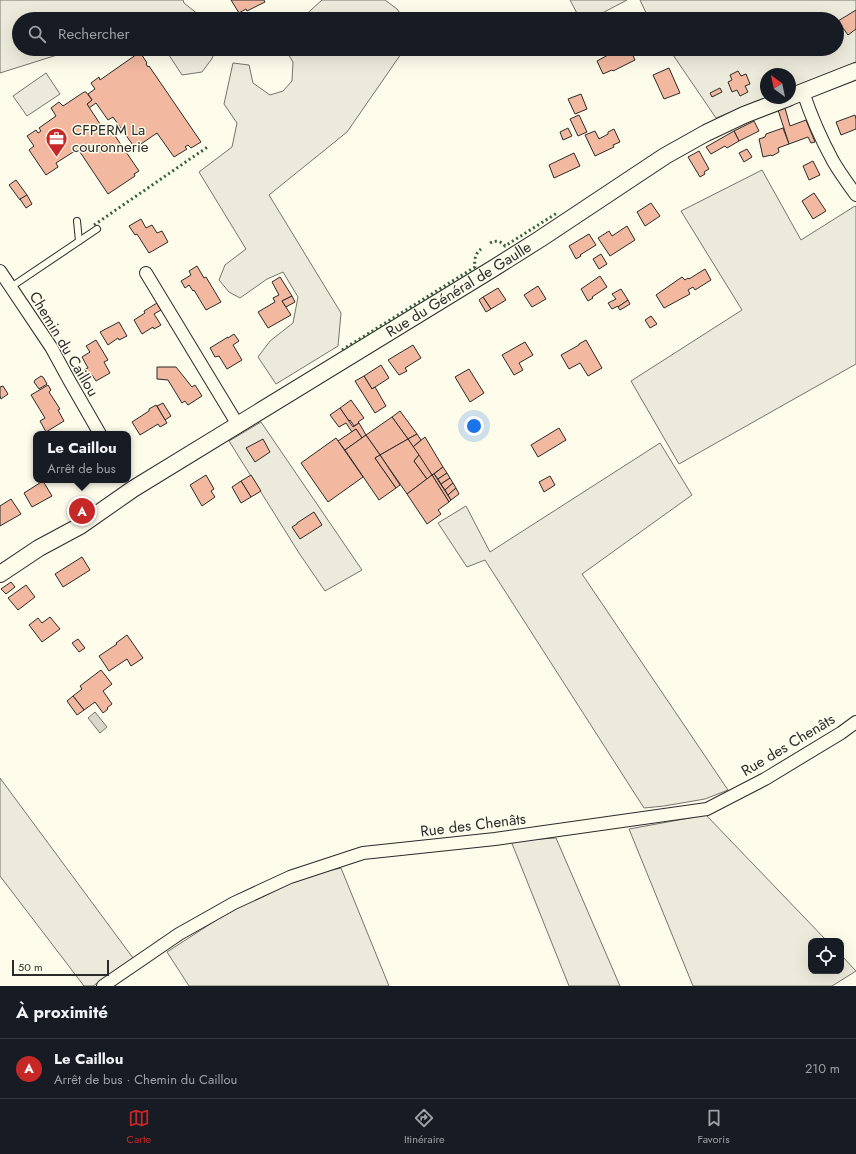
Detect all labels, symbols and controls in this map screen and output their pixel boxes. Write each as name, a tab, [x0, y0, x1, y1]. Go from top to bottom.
search box	[12, 12, 844, 56]
icon: search	[26, 23, 48, 45]
text: Rechercher	[58, 23, 130, 45]
north arrow	[760, 68, 796, 104]
place label: CFPERM La couronnerie	[72, 119, 149, 158]
office icon: CFPERM La couronnerie	[43, 126, 69, 159]
street label: Rue du Général de Gaulle	[382, 236, 536, 343]
street label: Chemin du Caillou	[24, 287, 104, 401]
your location	[464, 416, 484, 436]
popup	[33, 431, 131, 483]
text: Le Caillou	[47, 437, 117, 459]
text: Arrêt de bus	[47, 459, 116, 478]
pin: A	[69, 496, 95, 526]
street label: Rue des Chenâts	[737, 708, 839, 782]
street label: Rue des Chenâts	[419, 808, 527, 842]
map controls	[808, 938, 844, 974]
button: locate	[808, 938, 844, 974]
scale bar	[12, 958, 109, 977]
text: 50 m	[18, 959, 43, 975]
text: À proximité	[16, 1000, 108, 1024]
text: Le Caillou	[54, 1048, 123, 1070]
text: A	[24, 1059, 34, 1078]
text: 210 m	[805, 1059, 840, 1078]
text: Arrêt de bus · Chemin du Caillou	[54, 1070, 237, 1089]
tab: Carte	[126, 1107, 151, 1147]
tab: Itinéraire	[404, 1107, 445, 1147]
tab: Favoris	[697, 1107, 730, 1147]

